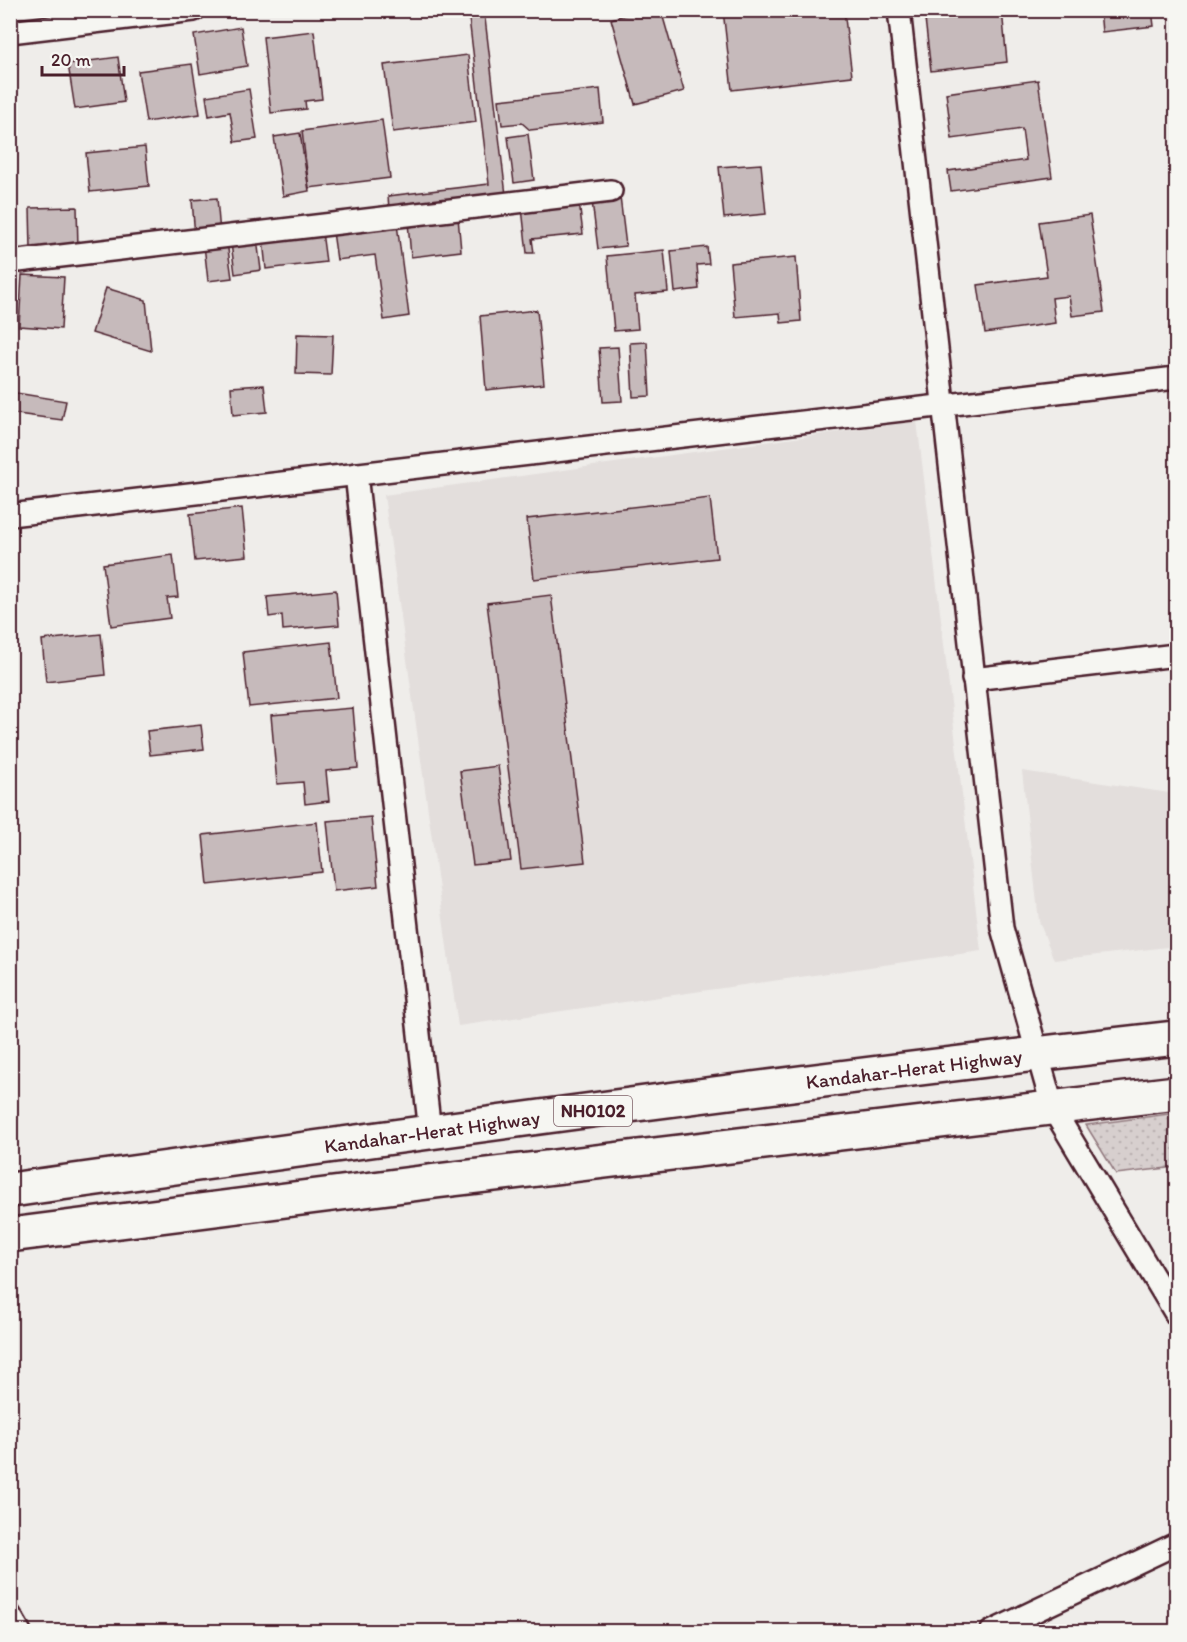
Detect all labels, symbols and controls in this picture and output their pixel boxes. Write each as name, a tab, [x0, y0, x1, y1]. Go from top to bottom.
scale bar	[42, 39, 124, 77]
text: 20 m	[51, 49, 91, 71]
street label: Kandahar-Herat Highway	[804, 1044, 1024, 1094]
road number: NH0102	[554, 1096, 632, 1126]
street label: Kandahar-Herat Highway	[323, 1105, 542, 1158]

